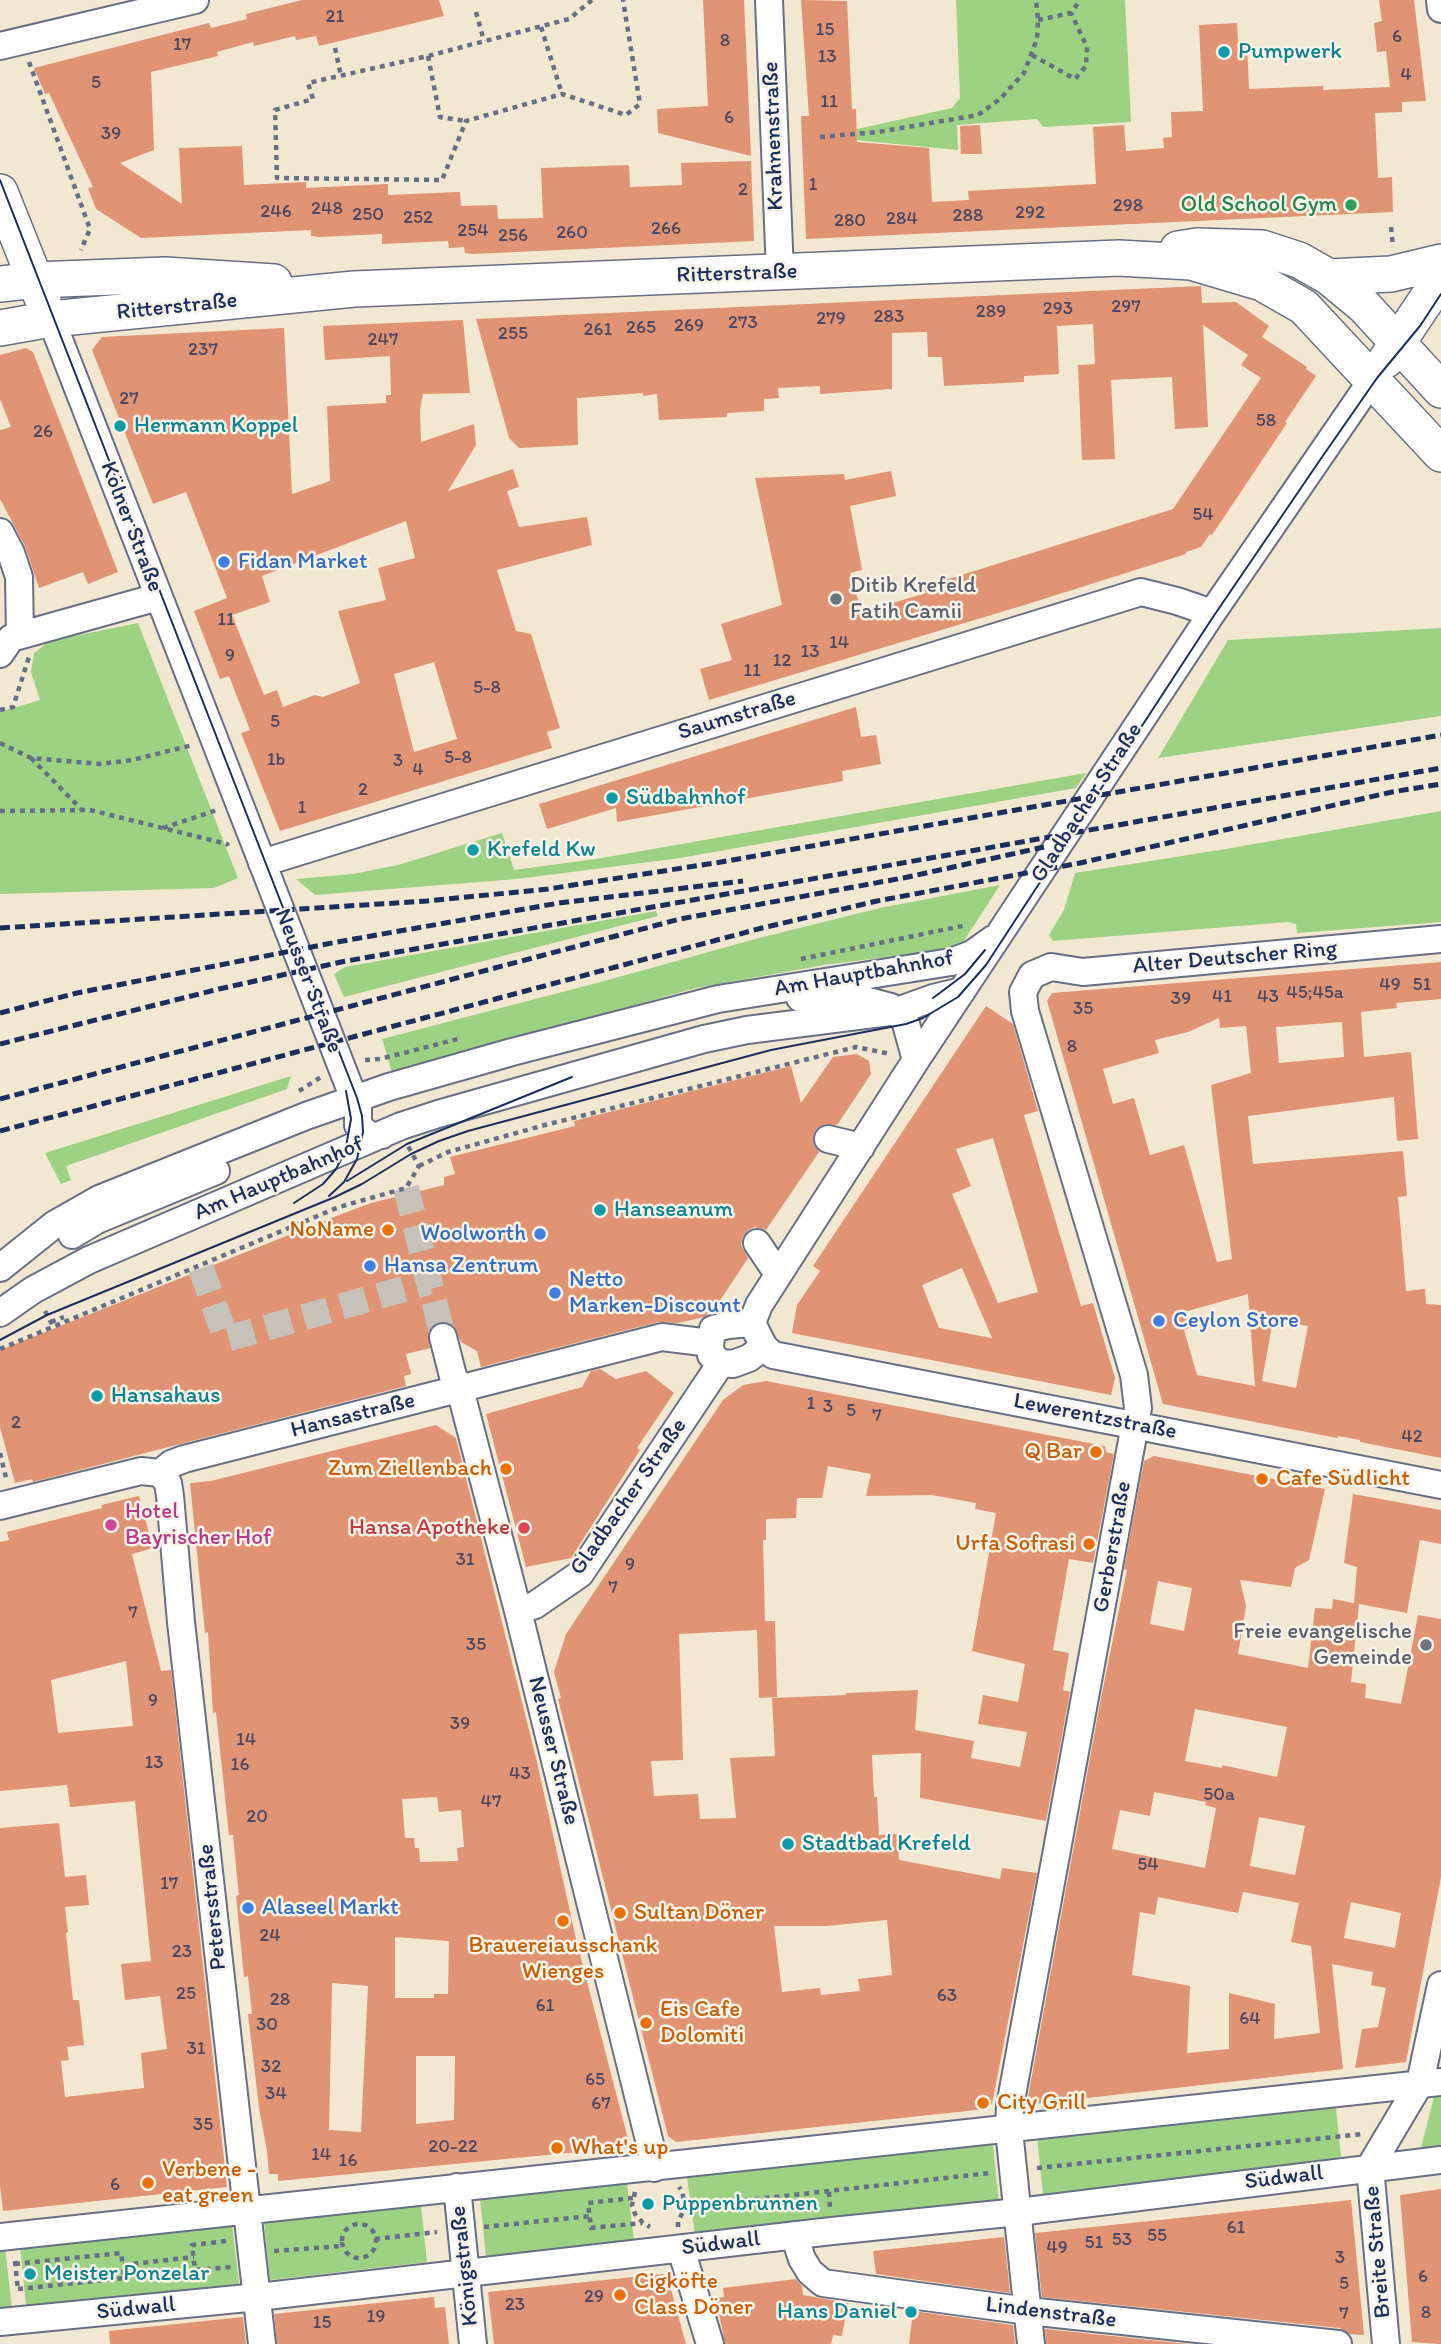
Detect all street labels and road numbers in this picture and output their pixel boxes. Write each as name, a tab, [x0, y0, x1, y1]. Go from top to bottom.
street label: Krahnenstraße	[758, 61, 790, 211]
street label: Ritterstraße	[676, 258, 798, 290]
street label: Ritterstraße	[115, 287, 239, 327]
street label: Kölner Straße	[93, 458, 169, 596]
street label: Saumstraße	[675, 685, 799, 747]
street label: Gladbacher Straße	[1025, 718, 1149, 888]
street label: Neusser Straße	[268, 905, 348, 1057]
street label: Alter Deutscher Ring	[1132, 935, 1338, 981]
street label: Am Hauptbahnhof	[772, 945, 956, 1003]
street label: Am Hauptbahnhof	[190, 1131, 368, 1227]
street label: Hansastraße	[288, 1387, 418, 1445]
street label: Lewerentzstraße	[1011, 1388, 1179, 1446]
street label: Gladbacher Straße	[565, 1413, 693, 1581]
street label: Gerberstraße	[1088, 1479, 1138, 1615]
street label: Neusser Straße	[521, 1674, 585, 1828]
street label: Petersstraße	[193, 1842, 233, 1972]
street label: Südwall	[1243, 2159, 1325, 2197]
street label: Breite Straße	[1358, 2185, 1398, 2319]
street label: Königstraße	[445, 2204, 485, 2328]
street label: Südwall	[680, 2225, 762, 2263]
street label: Südwall	[95, 2291, 177, 2327]
street label: Lindenstraße	[984, 2291, 1118, 2335]

